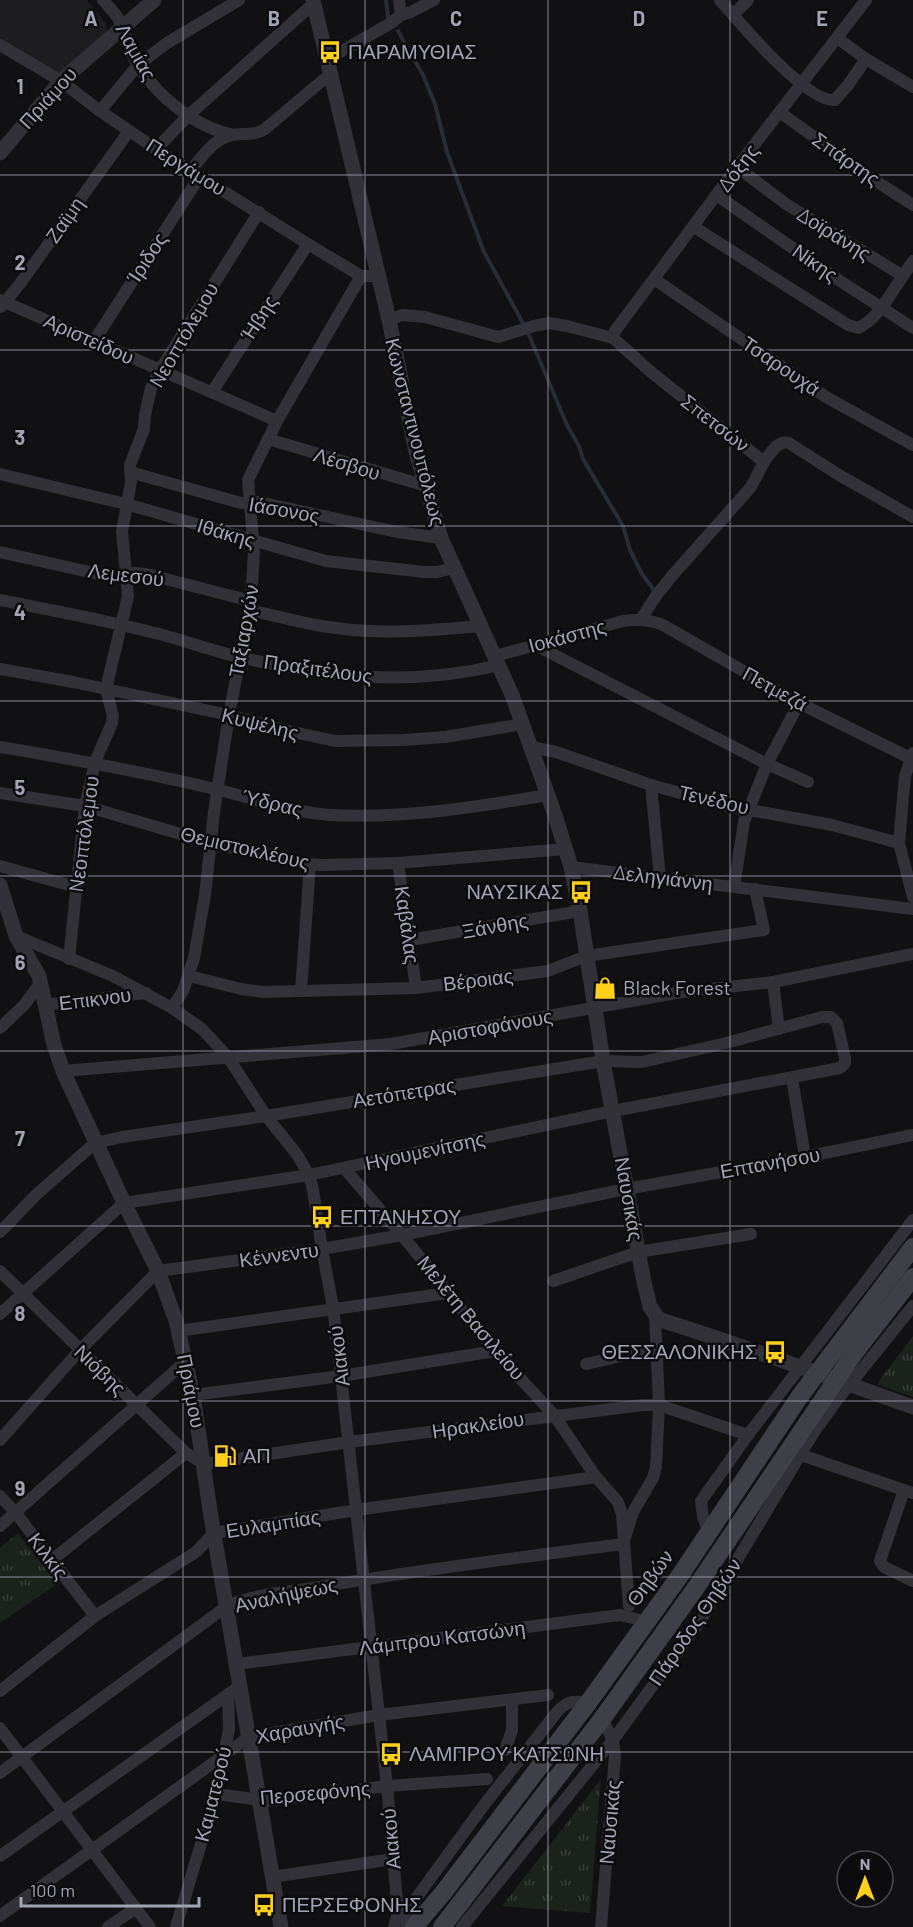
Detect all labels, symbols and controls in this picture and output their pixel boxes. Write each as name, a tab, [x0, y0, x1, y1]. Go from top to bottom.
text: A	[84, 6, 98, 30]
text: B	[268, 6, 280, 30]
text: C	[450, 6, 462, 30]
text: D	[633, 6, 645, 30]
text: E	[816, 6, 828, 30]
street label: Λαμίας	[111, 19, 162, 85]
bus stop icon: ΠΑΡΑΜΥΘΙΑΣ	[317, 39, 343, 65]
place label: ΠΑΡΑΜΥΘΙΑΣ	[348, 39, 477, 63]
street label: Πριάμου	[13, 62, 81, 133]
text: 1	[16, 74, 24, 98]
street label: Σπάρτης	[808, 126, 885, 190]
street label: Περγάμου	[142, 132, 231, 200]
street label: Δόξης	[711, 138, 763, 196]
street label: Ζαϊμη	[40, 192, 88, 247]
street label: Δοϊράνης	[793, 201, 876, 265]
street label: Ίριδος	[120, 227, 172, 288]
street label: Νίκης	[788, 238, 843, 286]
text: 2	[14, 250, 26, 274]
street label: Nεοπτόλεμου	[143, 278, 223, 391]
street label: Ήβης	[234, 290, 282, 345]
street label: Αριστείδου	[41, 308, 138, 369]
street label: Τσαρουχά	[738, 330, 825, 400]
street label: Κωνσταντινουπόλεως	[381, 335, 451, 528]
street label: Σπετσών	[677, 388, 754, 456]
text: 3	[15, 425, 25, 449]
street label: Λέσβου	[311, 442, 383, 484]
street label: Ιάσονος	[247, 491, 322, 527]
street label: Ιθάκης	[195, 512, 258, 552]
street label: Λεμεσού	[87, 557, 166, 591]
street label: Ταξιαρχών	[223, 583, 263, 679]
text: 4	[14, 600, 26, 624]
street label: Ιοκάστης	[525, 613, 608, 657]
street label: Πραξιτέλους	[262, 649, 374, 688]
street label: Πετμεζά	[739, 661, 812, 716]
street label: Κυψέλης	[219, 702, 301, 744]
street label: Nεοπτόλεμου	[63, 774, 103, 893]
text: 5	[15, 775, 26, 799]
street label: Τενέδου	[677, 779, 752, 819]
street label: Ύδρας	[240, 783, 305, 821]
street label: Θεμιστοκλέους	[178, 821, 312, 874]
street label: Δεληγιάννη	[612, 859, 714, 895]
place label: ΝΑΥΣΙΚΑΣ	[466, 879, 563, 903]
bus stop icon: ΝΑΥΣΙΚΑΣ	[568, 879, 594, 905]
street label: Καβάλας	[391, 884, 425, 966]
street label: Ξάνθης	[460, 907, 530, 943]
text: 6	[15, 950, 26, 974]
street label: Βέροιας	[441, 963, 515, 995]
shop icon: Black Forest	[592, 975, 618, 1001]
place label: Black Forest	[623, 975, 731, 999]
street label: Επικνου	[57, 982, 132, 1014]
street label: Αριστοφάνους	[425, 1003, 555, 1049]
street label: Αετόπετρας	[351, 1072, 457, 1112]
text: 7	[15, 1126, 25, 1150]
street label: Ηγουμενίτσης	[363, 1126, 487, 1174]
street label: Επτανήσου	[718, 1141, 822, 1183]
street label: Ναυσικάς	[611, 1155, 649, 1243]
bus stop icon: ΕΠΤΑΝΗΣΟΥ	[309, 1204, 335, 1230]
place label: ΕΠΤΑΝΗΣΟΥ	[340, 1204, 461, 1228]
street label: Κέννεντυ	[238, 1237, 320, 1271]
street label: Μελέτη Βασιλείου	[413, 1250, 531, 1384]
text: 8	[15, 1301, 26, 1325]
street label: Αιακού	[322, 1324, 354, 1388]
street label: Νιόβης	[70, 1339, 132, 1400]
place label: ΘΕΣΣΑΛΟΝΙΚΗΣ	[601, 1339, 757, 1363]
bus stop icon: ΘΕΣΣΑΛΟΝΙΚΗΣ	[762, 1339, 788, 1365]
street label: Πριάμου	[173, 1352, 211, 1430]
street label: Ηρακλείου	[430, 1406, 525, 1442]
fuel station icon: ΑΠ	[212, 1443, 238, 1469]
place label: ΑΠ	[243, 1443, 271, 1467]
text: 9	[15, 1476, 25, 1500]
street label: Ευλαμπίας	[224, 1504, 322, 1542]
street label: Κιλκίς	[24, 1527, 74, 1584]
street label: Θηβών	[621, 1545, 678, 1610]
street label: Πάροδος Θηβών	[643, 1553, 746, 1690]
street label: Αναλήψεως	[232, 1571, 340, 1617]
street label: Λάμπρου Κατσώνη	[357, 1615, 526, 1659]
street label: Χαραυγής	[254, 1708, 346, 1748]
bus stop icon: ΛΑΜΠΡΟΥ ΚΑΤΣΩΝΗ	[378, 1741, 404, 1767]
place label: ΛΑΜΠΡΟΥ ΚΑΤΣΩΝΗ	[409, 1741, 604, 1765]
street label: Καματερού	[189, 1744, 235, 1844]
street label: Περσεφόνης	[259, 1775, 372, 1809]
street label: Ναυσικάς	[593, 1778, 625, 1865]
street label: Αιακού	[375, 1808, 405, 1871]
north arrow	[835, 1849, 895, 1909]
text: N	[860, 1854, 870, 1873]
scale bar	[21, 1870, 200, 1908]
text: 100 m	[30, 1879, 75, 1901]
bus stop icon: ΠΕΡΣΕΦΟΝΗΣ	[251, 1892, 277, 1918]
place label: ΠΕΡΣΕΦΟΝΗΣ	[282, 1892, 422, 1916]

